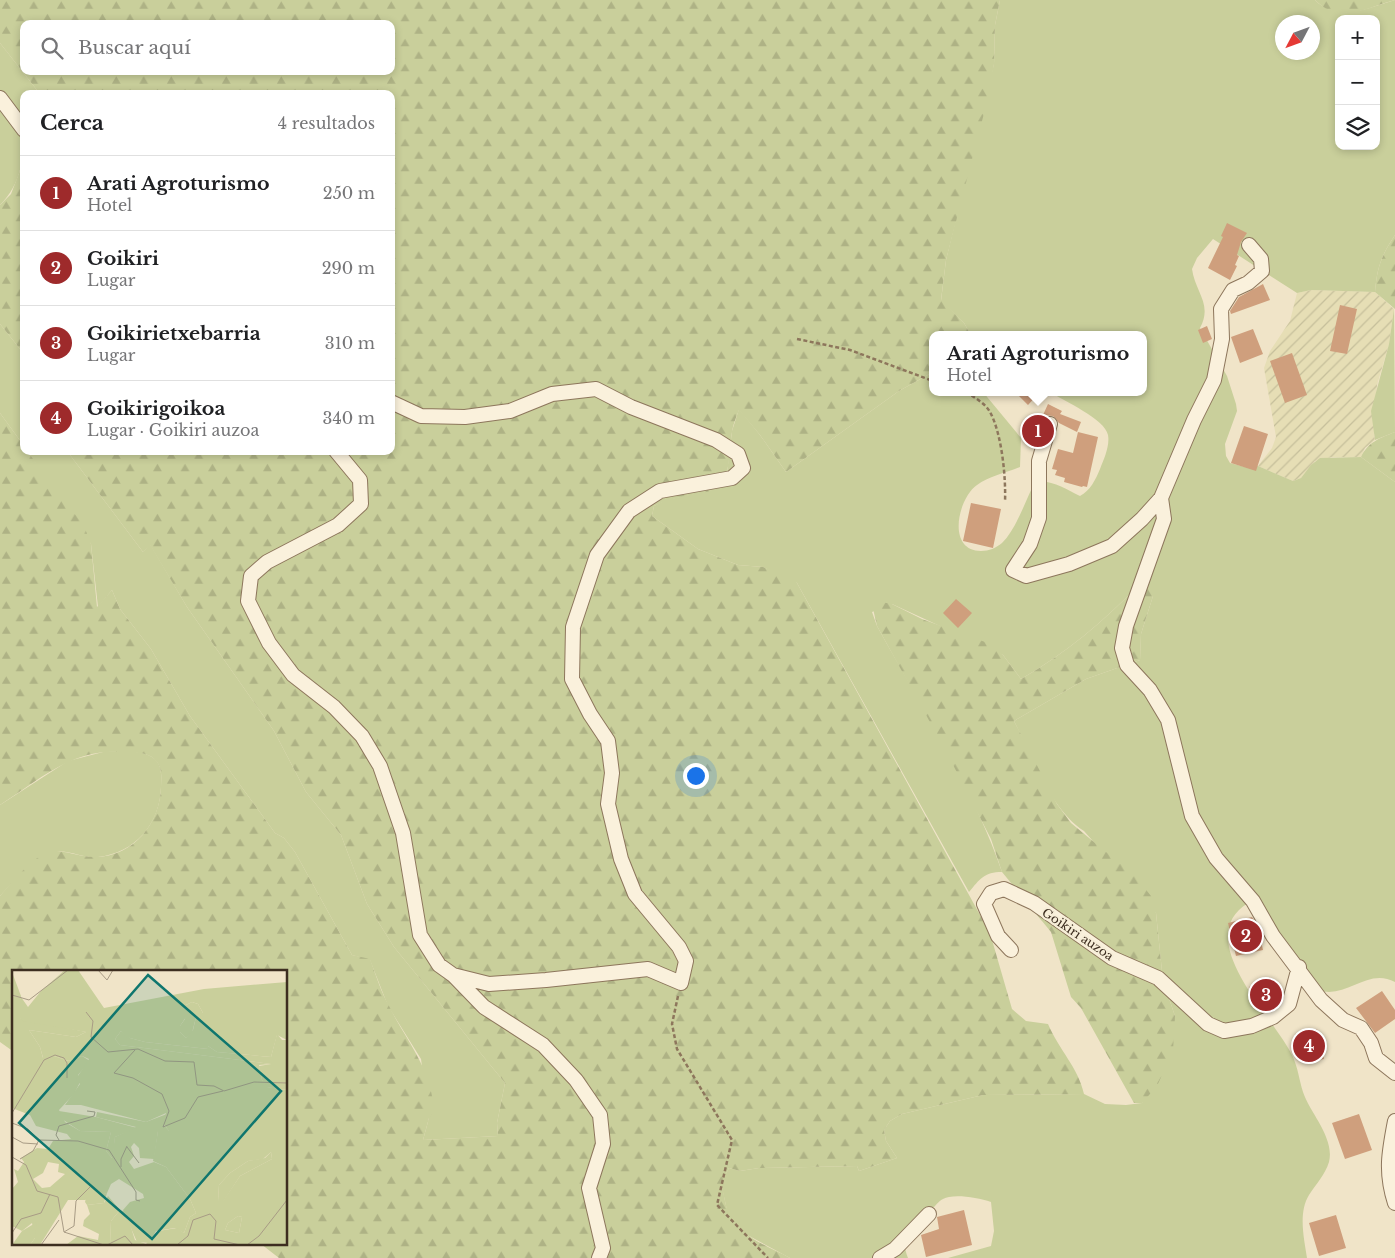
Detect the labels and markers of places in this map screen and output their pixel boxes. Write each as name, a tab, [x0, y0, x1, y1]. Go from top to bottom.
pin: 1	[1022, 412, 1054, 450]
pin: 2	[1230, 917, 1262, 955]
pin: 3	[1250, 976, 1282, 1014]
pin: 4	[1293, 1027, 1325, 1065]

